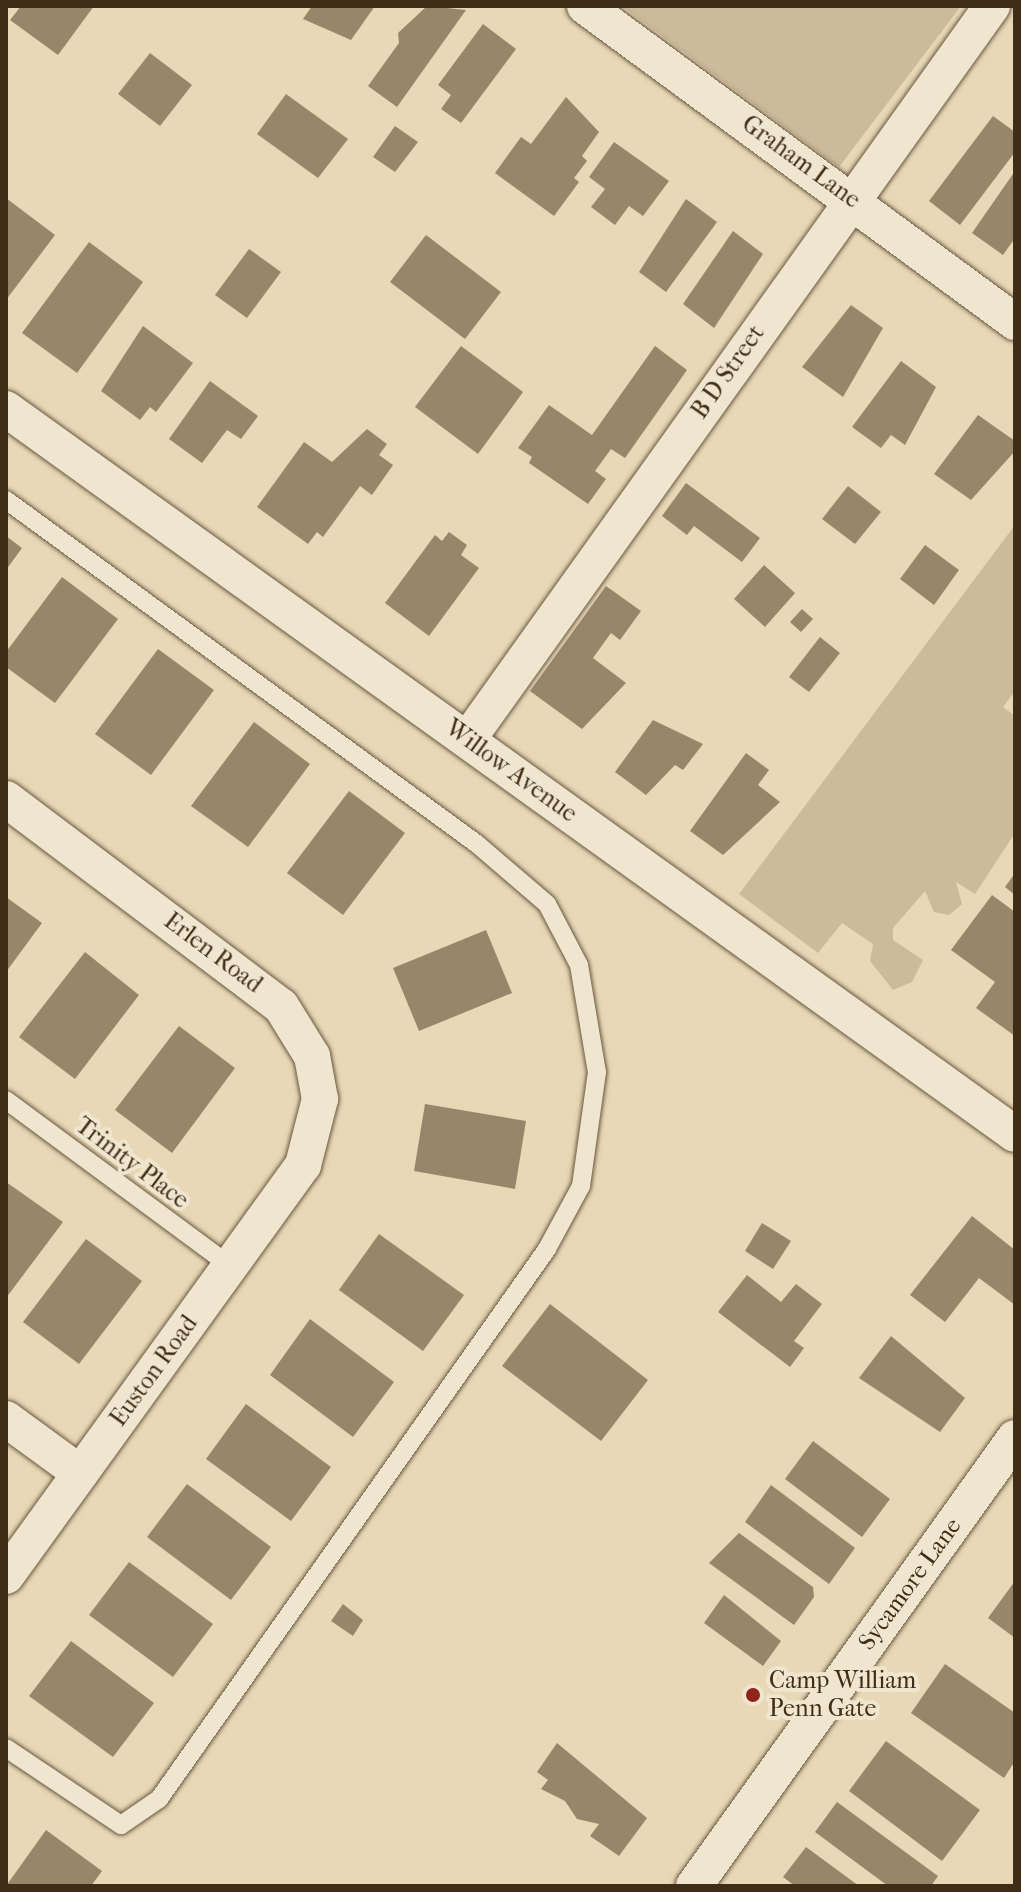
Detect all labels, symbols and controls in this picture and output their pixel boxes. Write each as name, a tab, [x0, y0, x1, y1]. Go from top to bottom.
street label: Graham Lane	[736, 109, 866, 215]
street label: B D Street	[685, 320, 771, 424]
street label: Willow Avenue	[440, 714, 582, 828]
street label: Erlen Road	[158, 907, 268, 999]
street label: Trinity Place	[70, 1111, 194, 1215]
street label: Euston Road	[104, 1310, 204, 1432]
street label: Sycamore Lane	[852, 1512, 968, 1656]
place label: Camp William Penn Gate	[769, 1667, 916, 1723]
marker: Camp William Penn Gate	[744, 1686, 762, 1704]

